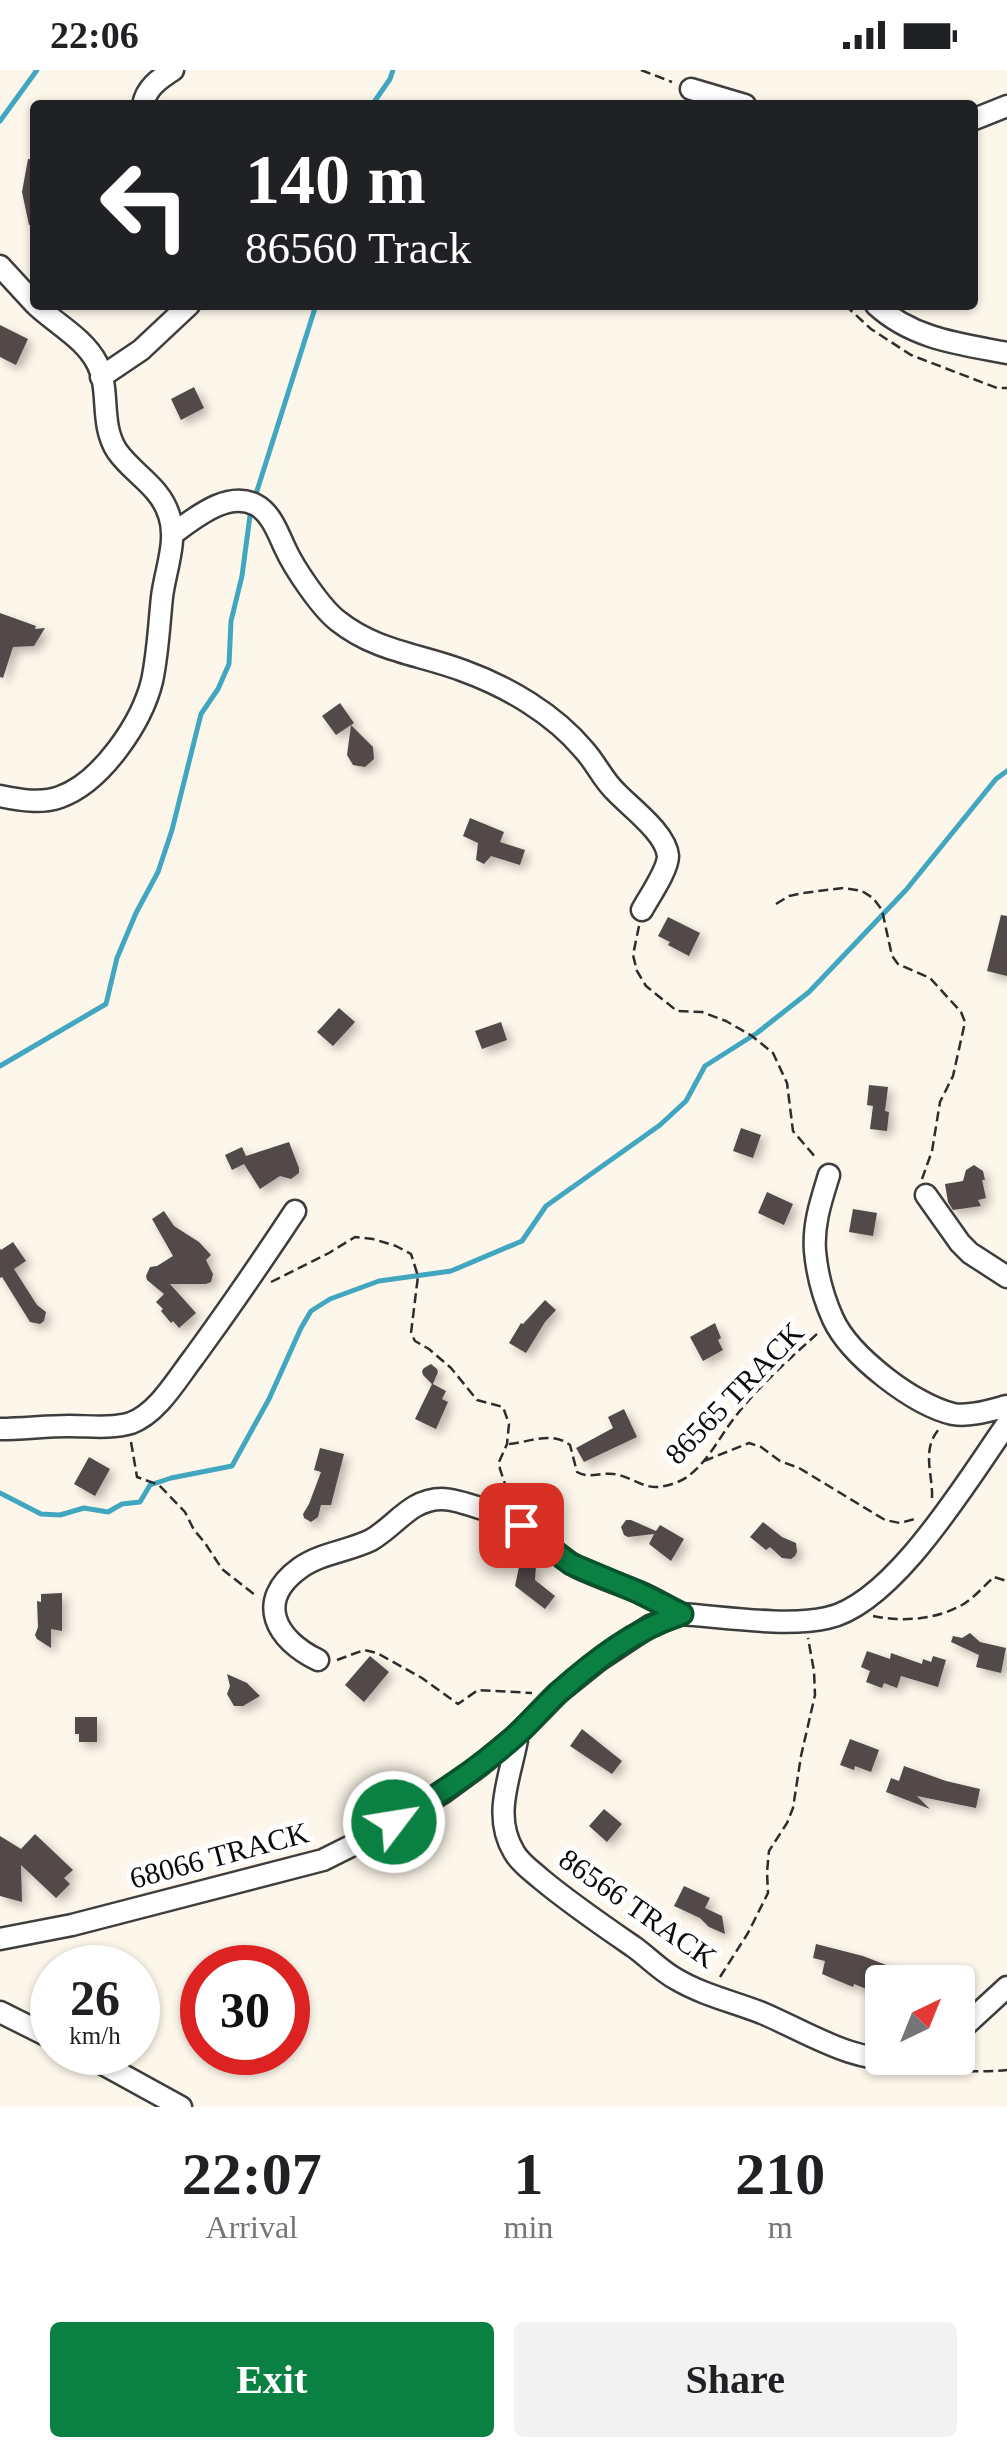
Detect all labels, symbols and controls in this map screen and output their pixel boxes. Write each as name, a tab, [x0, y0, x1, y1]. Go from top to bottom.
text: 22:06	[50, 14, 139, 56]
icon: left	[80, 140, 210, 270]
text: 140 m	[245, 141, 426, 218]
text: 86560 Track	[245, 223, 471, 273]
street label: 86565 TRACK	[658, 1315, 810, 1471]
pin	[479, 1483, 564, 1568]
icon: arrive	[494, 1498, 549, 1553]
position arrow	[342, 1770, 446, 1874]
street label: 68066 TRACK	[126, 1815, 312, 1895]
street label: 86566 TRACK	[553, 1842, 723, 1974]
speed limit sign: 30	[180, 1945, 310, 2075]
north arrow	[865, 1965, 975, 2075]
map controls	[865, 1965, 975, 2075]
text: 26	[70, 1970, 120, 2026]
text: km/h	[69, 2022, 121, 2049]
text: 22:07	[182, 2141, 322, 2207]
text: 1	[513, 2141, 543, 2207]
text: 210	[735, 2141, 825, 2207]
text: Arrival	[206, 2209, 298, 2245]
text: min	[504, 2209, 553, 2245]
text: m	[768, 2209, 793, 2245]
button: Exit	[50, 2322, 494, 2437]
button: Share	[514, 2322, 957, 2437]

